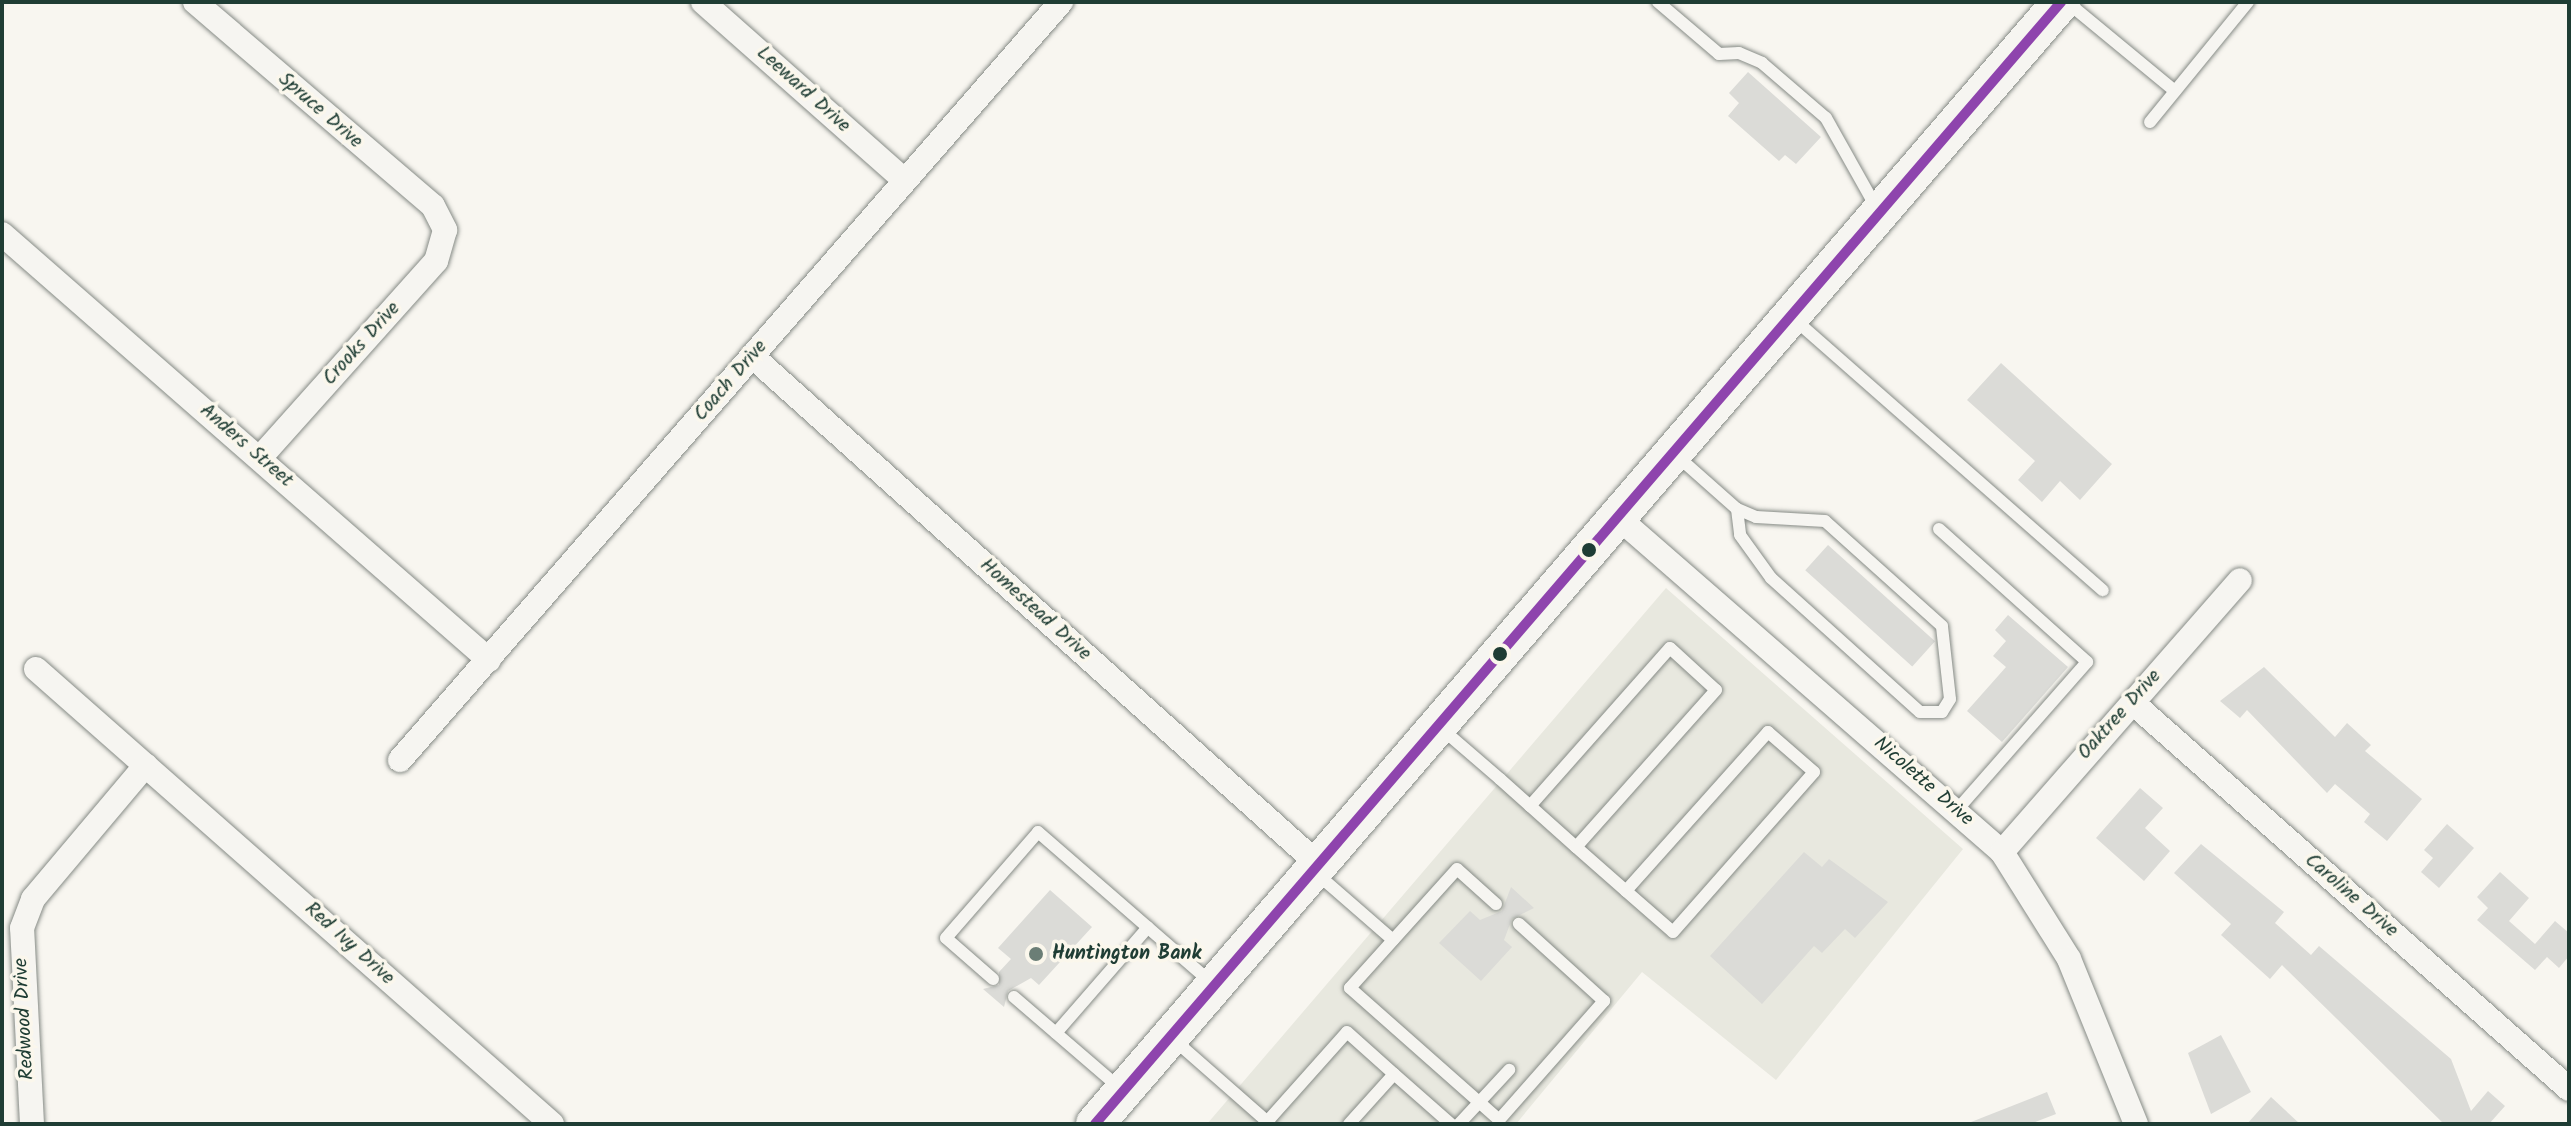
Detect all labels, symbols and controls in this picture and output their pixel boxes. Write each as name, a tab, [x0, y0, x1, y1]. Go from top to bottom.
street label: Leeward Drive	[751, 42, 855, 138]
street label: Spruce Drive	[273, 68, 367, 154]
street label: Crooks Drive	[318, 297, 406, 391]
street label: Coach Drive	[689, 335, 773, 427]
street label: Anders Street	[194, 399, 298, 493]
unlabelled marker	[1581, 542, 1597, 558]
street label: Homestead Drive	[974, 554, 1096, 666]
unlabelled marker	[1492, 646, 1508, 662]
street label: Oaktree Drive	[2073, 665, 2167, 765]
street label: Nicolette Drive	[1868, 732, 1978, 832]
street label: Caroline Drive	[2299, 849, 2403, 943]
street label: Red Ivy Drive	[299, 897, 399, 991]
place label: Huntington Bank	[1052, 942, 1201, 966]
marker: Huntington Bank	[1027, 945, 1045, 963]
street label: Redwood Drive	[10, 957, 40, 1081]

